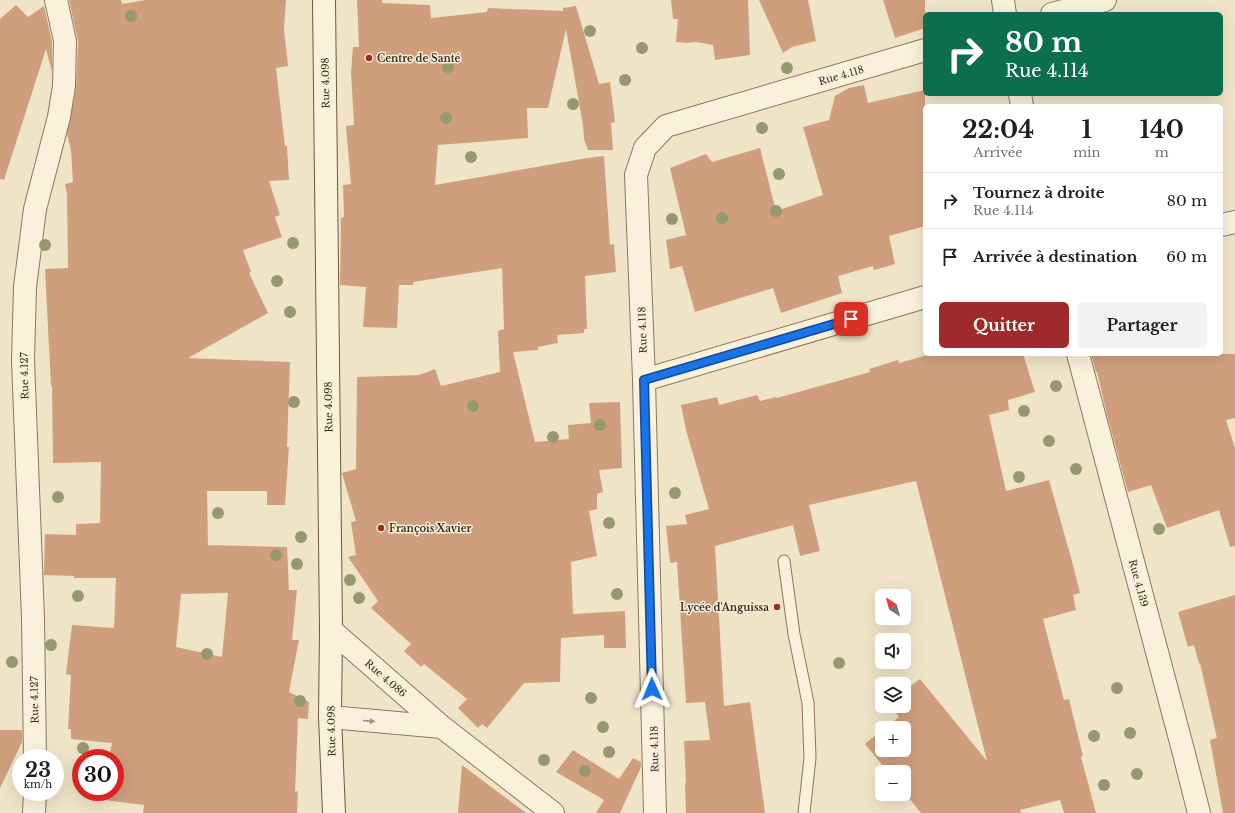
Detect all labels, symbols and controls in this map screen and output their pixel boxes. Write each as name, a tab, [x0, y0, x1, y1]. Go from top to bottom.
text: 80 m	[1005, 25, 1082, 60]
icon: right	[939, 28, 991, 80]
place label: Centre de Santé	[377, 52, 461, 65]
marker: Centre de Santé	[364, 53, 374, 63]
street label: Rue 4.098	[319, 57, 332, 109]
text: Rue 4.114	[1005, 60, 1089, 82]
street label: Rue 4.118	[817, 63, 865, 88]
text: 22:04	[962, 115, 1034, 144]
text: 1	[1082, 115, 1092, 144]
text: 140	[1139, 115, 1184, 144]
text: Arrivée	[973, 144, 1023, 161]
text: min	[1073, 144, 1100, 161]
text: m	[1155, 144, 1169, 161]
text: Tournez à droite	[973, 183, 1105, 202]
icon: right	[939, 190, 961, 212]
text: 80 m	[1167, 191, 1207, 210]
text: Rue 4.114	[973, 202, 1033, 219]
icon: arrive	[939, 246, 961, 268]
text: Arrivée à destination	[973, 247, 1137, 266]
text: 60 m	[1166, 247, 1207, 266]
pin	[834, 302, 868, 336]
button: Quitter	[939, 302, 1069, 348]
button: Partager	[1077, 302, 1207, 348]
street label: Rue 4.118	[635, 306, 650, 354]
icon: arrive	[840, 308, 862, 330]
street label: Rue 4.127	[18, 351, 31, 400]
street label: Rue 4.098	[322, 381, 335, 433]
place label: François Xavier	[389, 522, 472, 535]
marker: François Xavier	[376, 523, 386, 533]
street label: Rue 4.139	[1126, 558, 1151, 608]
north arrow	[875, 589, 911, 625]
map controls	[875, 589, 911, 801]
place label: Lycée d'Anguissa	[680, 601, 769, 614]
marker: Lycée d'Anguissa	[772, 602, 782, 612]
button: sound	[875, 633, 911, 669]
street label: Rue 4.086	[362, 657, 409, 700]
position arrow	[631, 668, 673, 710]
street label: Rue 4.127	[28, 675, 41, 724]
button: layers	[875, 677, 911, 713]
street label: Rue 4.098	[325, 705, 338, 757]
one-way arrow	[363, 717, 375, 724]
button: +	[875, 721, 911, 757]
street label: Rue 4.118	[648, 726, 661, 772]
speed limit sign: 30	[72, 749, 124, 801]
text: 23	[25, 758, 51, 782]
button: −	[875, 765, 911, 801]
text: km/h	[24, 778, 52, 791]

